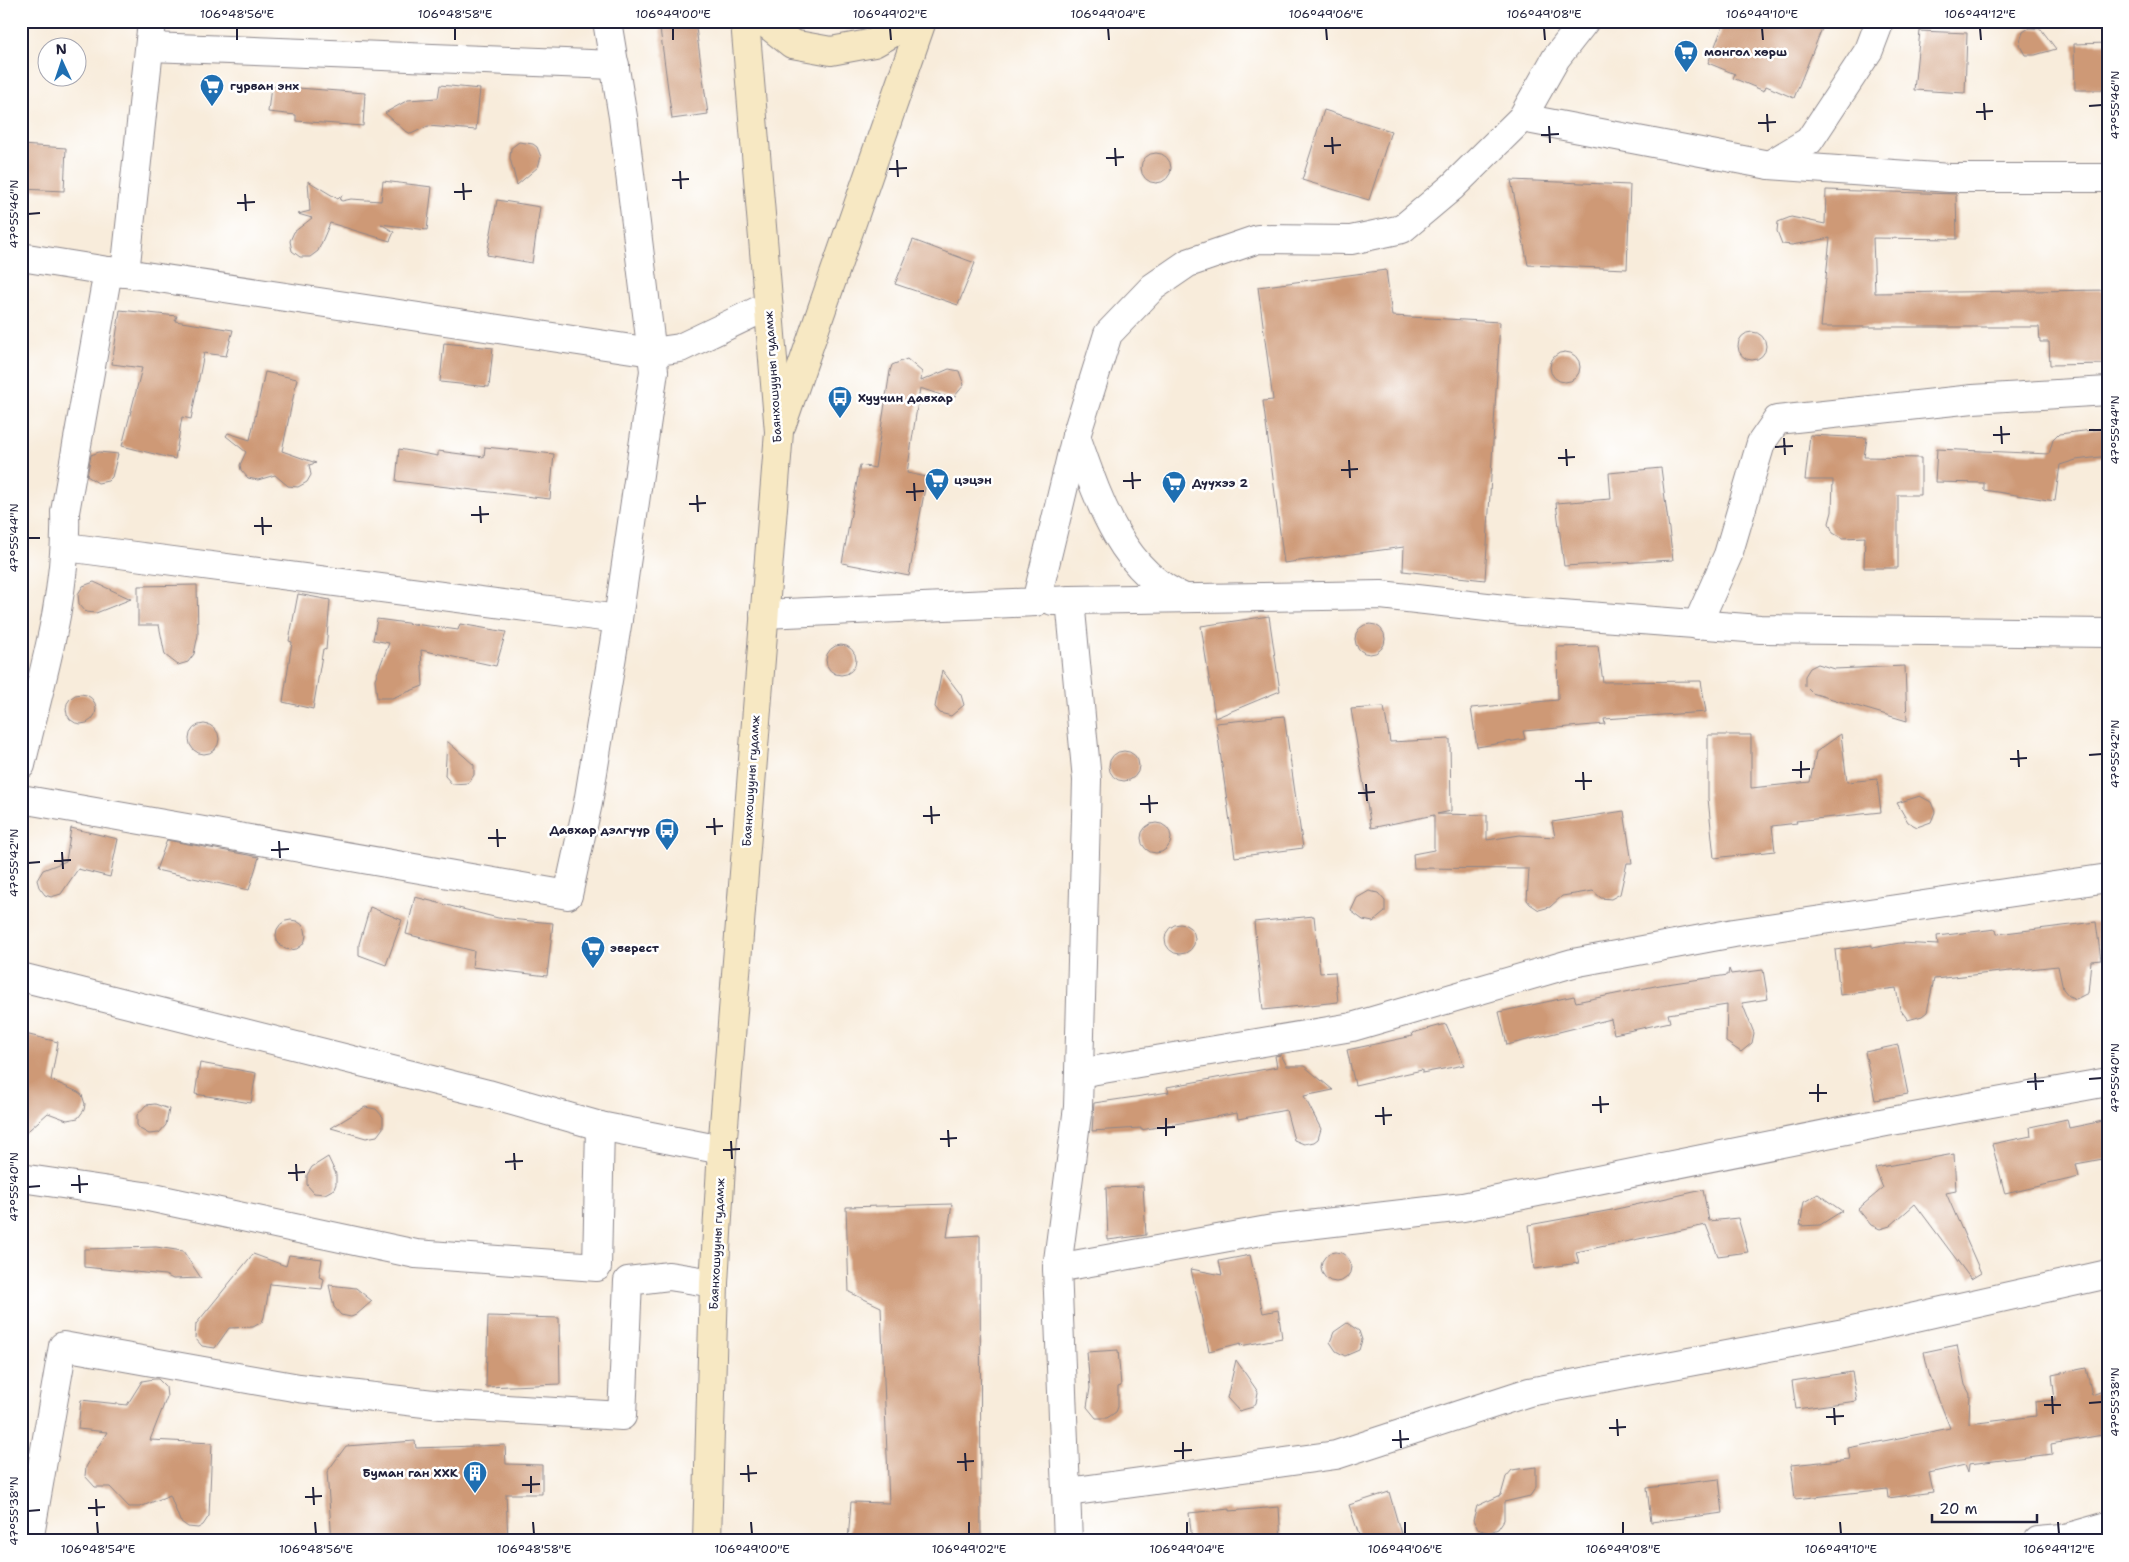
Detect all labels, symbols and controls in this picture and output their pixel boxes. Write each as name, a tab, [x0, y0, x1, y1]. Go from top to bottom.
text: 106°48'56"E	[200, 6, 274, 22]
text: 106°48'58"E	[418, 6, 492, 22]
text: 106°49'00"E	[635, 6, 711, 22]
text: 106°49'02"E	[853, 6, 927, 22]
text: 106°49'04"E	[1070, 6, 1146, 22]
text: 106°49'06"E	[1289, 6, 1363, 22]
text: 106°49'08"E	[1506, 6, 1582, 22]
text: 106°49'10"E	[1726, 6, 1798, 22]
text: 106°49'12"E	[1944, 6, 2016, 22]
north arrow	[38, 38, 88, 88]
supermarket icon: монгол хөрш	[1673, 39, 1699, 73]
text: N	[55, 40, 67, 58]
place label: монгол хөрш	[1704, 44, 1787, 60]
text: 47°55'46"N	[2107, 71, 2123, 139]
supermarket icon: гурван энх	[199, 73, 225, 107]
place label: гурван энх	[230, 78, 299, 94]
text: 47°55'46"N	[6, 180, 22, 248]
street label: Баянхошууны гудамж	[760, 311, 786, 443]
bus stop icon: Хуучин давхар	[827, 385, 853, 419]
place label: Хуучин давхар	[858, 390, 953, 406]
text: 47°55'44"N	[2107, 395, 2123, 465]
supermarket icon: цэцэн	[924, 467, 950, 501]
supermarket icon: Дүүхээ 2	[1161, 470, 1187, 504]
place label: цэцэн	[954, 472, 992, 488]
place label: Дүүхээ 2	[1192, 475, 1249, 491]
text: 47°55'44"N	[6, 503, 22, 573]
street label: Баянхошууны гудамж	[738, 715, 764, 847]
text: 47°55'42"N	[2107, 720, 2123, 788]
bus stop icon: Давхар дэлгүүр	[654, 817, 680, 851]
place label: Давхар дэлгүүр	[549, 822, 650, 838]
text: 47°55'42"N	[6, 829, 22, 897]
supermarket icon: эверест	[580, 935, 606, 969]
place label: эверест	[610, 940, 660, 956]
text: 47°55'40"N	[2107, 1043, 2123, 1113]
text: 47°55'40"N	[6, 1152, 22, 1222]
street label: Баянхошууны гудамж	[706, 1178, 728, 1310]
text: 47°55'38"N	[2107, 1367, 2123, 1437]
building icon: Буман ган ХХК	[462, 1460, 488, 1494]
place label: Буман ган ХХК	[363, 1465, 459, 1481]
text: 47°55'38"N	[6, 1476, 22, 1546]
scale bar	[1932, 1492, 2036, 1524]
text: 20 m	[1939, 1499, 1978, 1519]
text: 106°48'54"E	[61, 1541, 135, 1557]
text: 106°48'56"E	[279, 1541, 353, 1557]
text: 106°48'58"E	[497, 1541, 571, 1557]
text: 106°49'00"E	[714, 1541, 790, 1557]
text: 106°49'02"E	[932, 1541, 1006, 1557]
text: 106°49'04"E	[1149, 1541, 1225, 1557]
text: 106°49'06"E	[1368, 1541, 1442, 1557]
text: 106°49'08"E	[1585, 1541, 1661, 1557]
text: 106°49'10"E	[1805, 1541, 1877, 1557]
text: 106°49'12"E	[2023, 1541, 2095, 1557]

